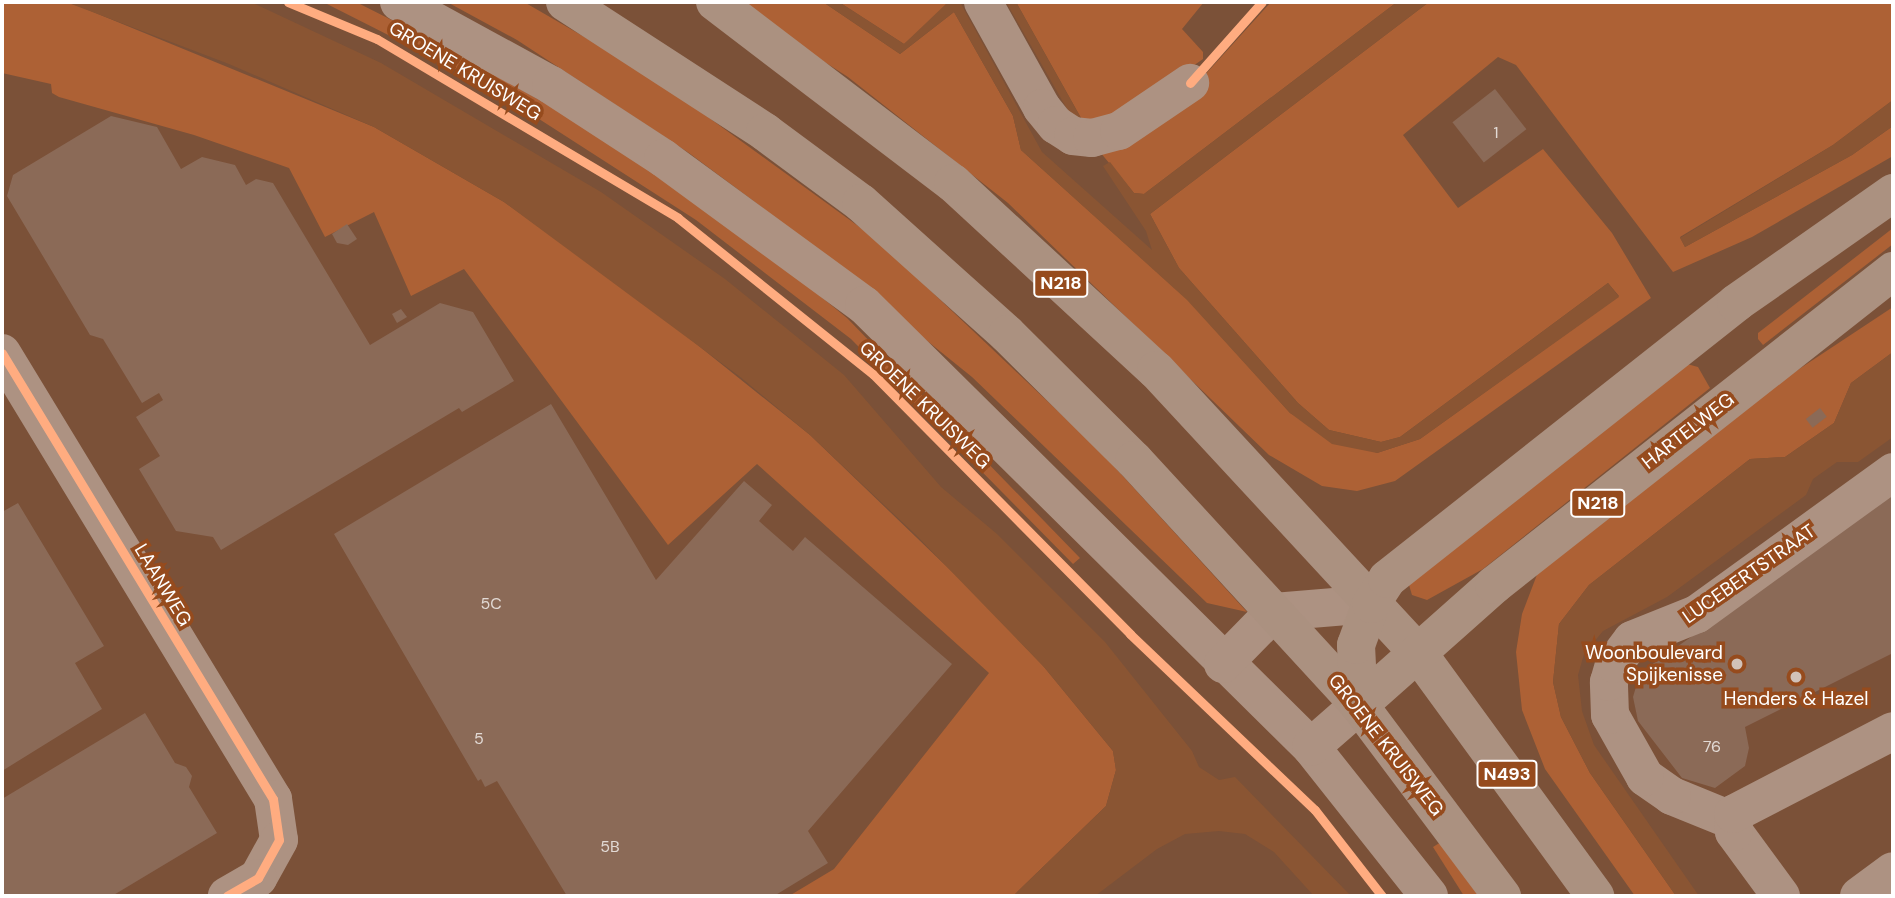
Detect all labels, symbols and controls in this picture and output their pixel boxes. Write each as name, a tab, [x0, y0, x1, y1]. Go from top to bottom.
street label: GROENE KRUISWEG	[385, 17, 545, 125]
house number: 1	[1494, 123, 1498, 143]
road number: N218	[1033, 268, 1089, 298]
street label: GROENE KRUISWEG	[855, 337, 995, 473]
street label: HARTELWEG	[1637, 388, 1739, 474]
road number: N218	[1570, 489, 1626, 518]
street label: LUCEBERTSTRAAT	[1678, 520, 1820, 628]
street label: LAANWEG	[130, 540, 196, 630]
house number: 5C	[480, 594, 502, 614]
place label: Woonboulevard Spijkenisse	[1585, 642, 1723, 686]
marker: Woonboulevard Spijkenisse	[1729, 656, 1745, 672]
marker: Henders & Hazel	[1788, 669, 1804, 685]
street label: GROENE KRUISWEG	[1324, 670, 1448, 820]
place label: Henders & Hazel	[1724, 688, 1868, 710]
house number: 5	[474, 729, 484, 749]
house number: 76	[1703, 737, 1721, 757]
road number: N493	[1476, 760, 1538, 788]
house number: 5B	[600, 837, 620, 857]

